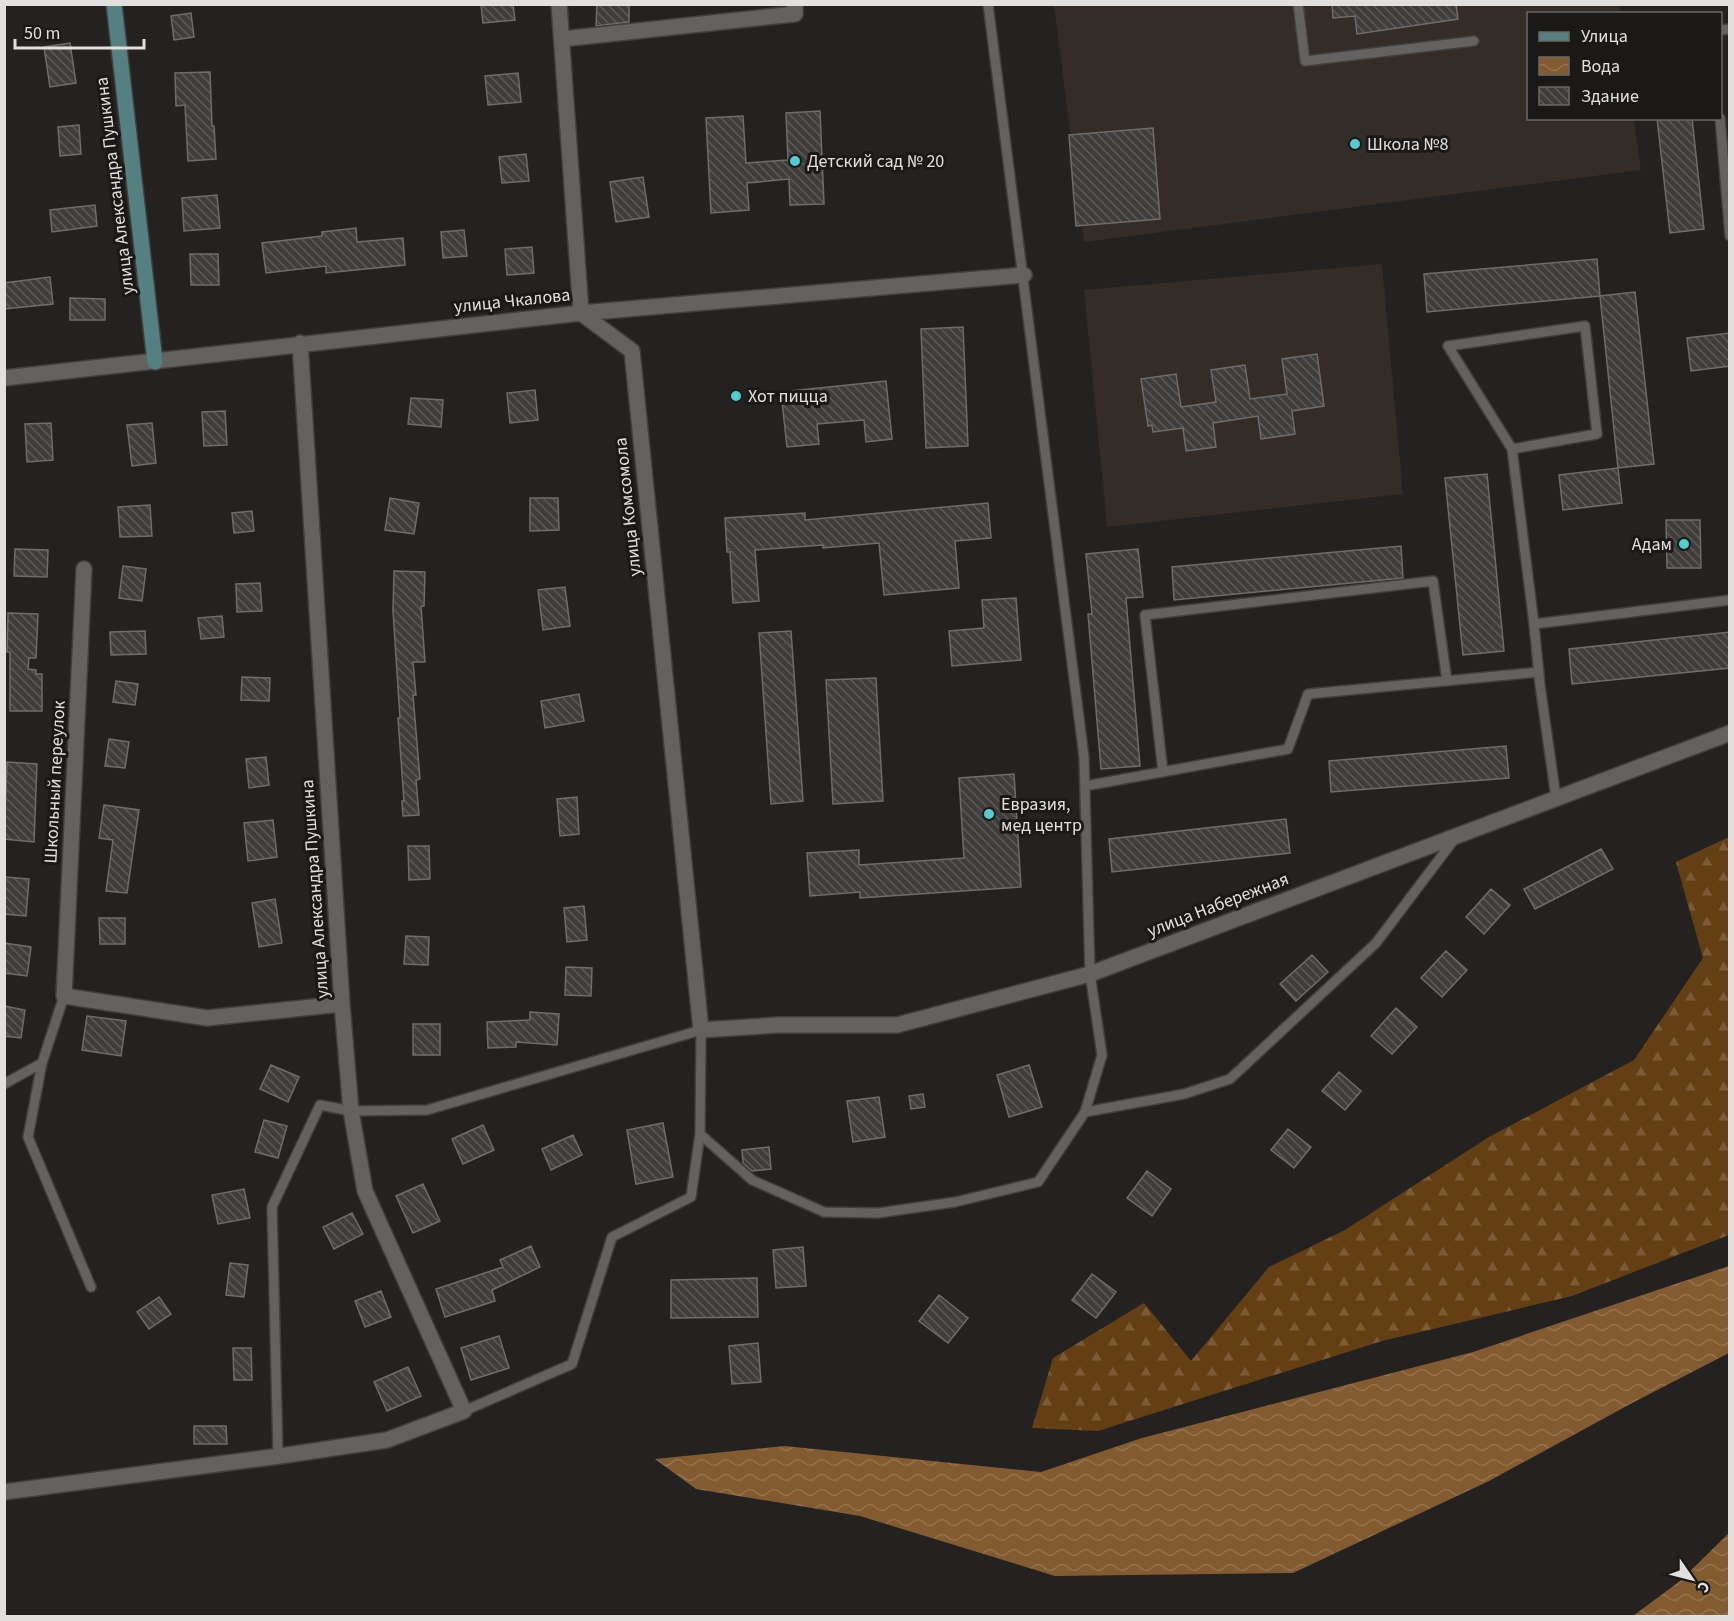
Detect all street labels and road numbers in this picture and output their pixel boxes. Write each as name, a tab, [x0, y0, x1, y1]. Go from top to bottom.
street label: улица Александра Пушкина	[89, 76, 141, 296]
street label: улица Чкалова	[453, 282, 571, 320]
street label: улица Комсомола	[608, 436, 648, 578]
street label: Школьный переулок	[38, 700, 72, 864]
street label: улица Александра Пушкина	[295, 779, 335, 999]
street label: улица Набережная	[1143, 866, 1293, 944]

